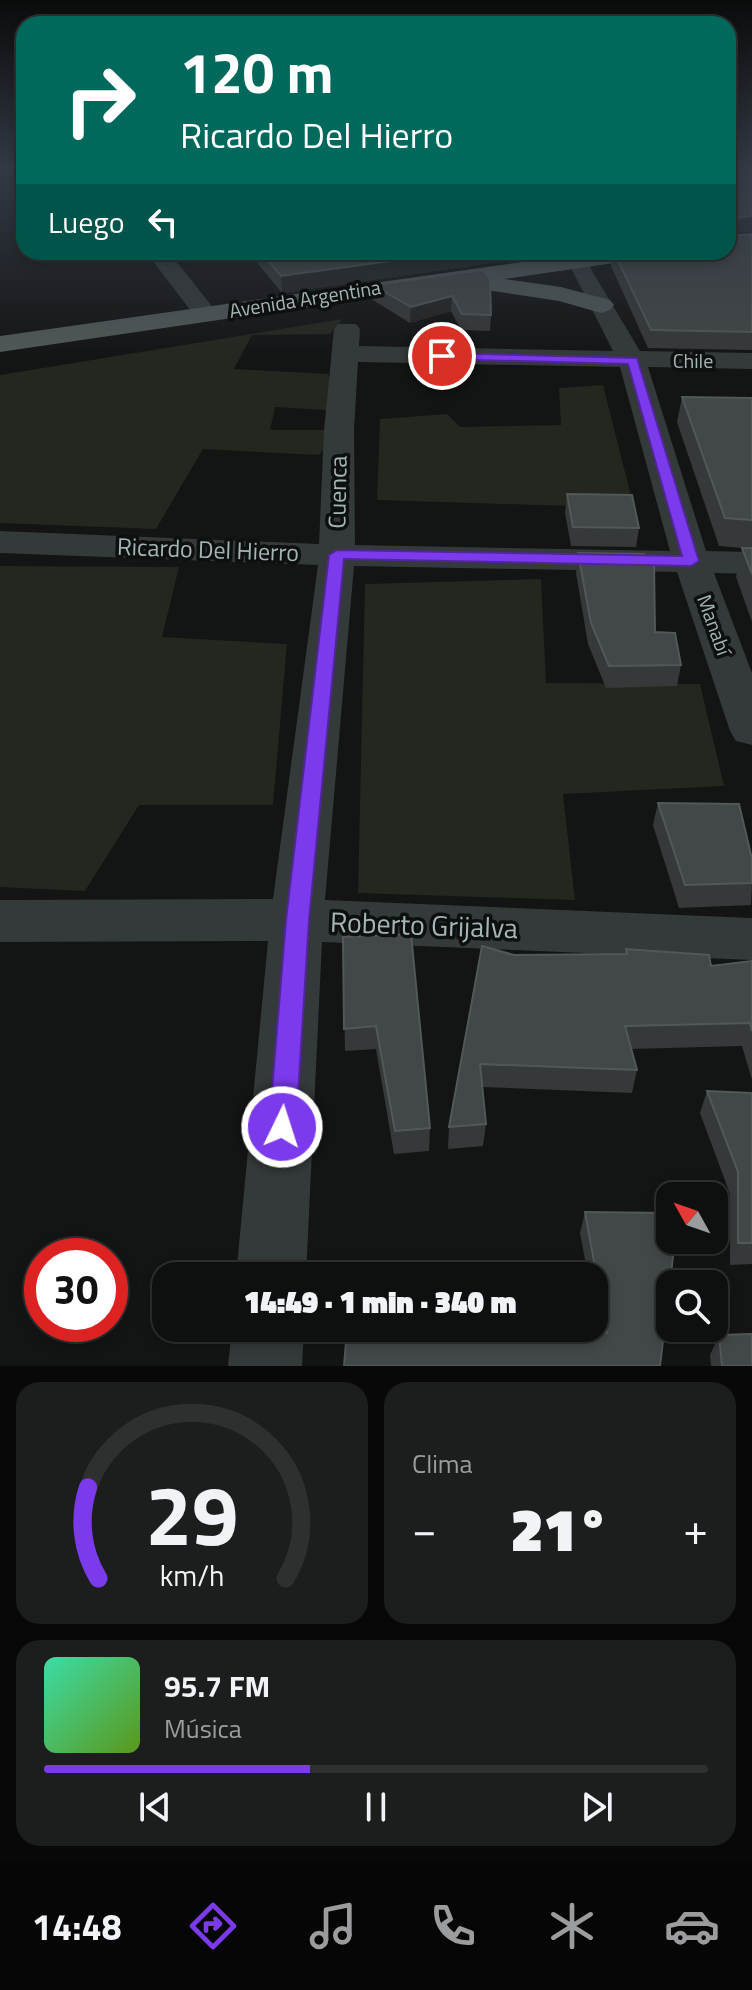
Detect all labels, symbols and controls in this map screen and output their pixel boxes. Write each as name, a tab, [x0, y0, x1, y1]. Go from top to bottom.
text: 120 m	[180, 30, 333, 115]
icon: right	[48, 48, 152, 152]
text: Ricardo Del Hierro	[180, 107, 453, 162]
text: Luego	[48, 199, 125, 245]
icon: left	[141, 200, 185, 244]
street label: Avenida Argentina	[227, 271, 383, 326]
pin	[408, 322, 476, 390]
icon: arrive	[420, 334, 464, 378]
street label: Chile	[673, 345, 713, 376]
street label: Cuenca	[318, 455, 356, 529]
street label: Ricardo Del Hierro	[116, 528, 300, 570]
street label: Manabí	[689, 590, 740, 661]
street label: Roberto Grijalva	[329, 900, 519, 949]
position arrow	[240, 1085, 324, 1169]
north arrow	[656, 1182, 728, 1254]
map controls	[656, 1182, 728, 1342]
speed limit sign: 30	[24, 1238, 128, 1342]
button: search	[656, 1270, 728, 1342]
text: 14:49 · 1 min · 340 m	[244, 1279, 516, 1325]
text: Clima	[412, 1444, 473, 1483]
text: 29	[145, 1451, 239, 1577]
text: 21°	[511, 1483, 610, 1574]
text: −	[412, 1495, 437, 1562]
text: +	[683, 1495, 708, 1562]
text: km/h	[160, 1554, 224, 1597]
text: 95.7 FM	[164, 1663, 270, 1709]
text: Música	[164, 1709, 242, 1748]
icon: previous	[133, 1785, 177, 1829]
icon: pause	[354, 1785, 398, 1829]
icon: next	[575, 1785, 619, 1829]
icon: directions	[185, 1898, 241, 1954]
icon: music	[305, 1898, 361, 1954]
icon: phone	[425, 1898, 481, 1954]
icon: climate	[544, 1898, 600, 1954]
icon: car	[664, 1898, 720, 1954]
text: 14:48	[32, 1899, 122, 1954]

